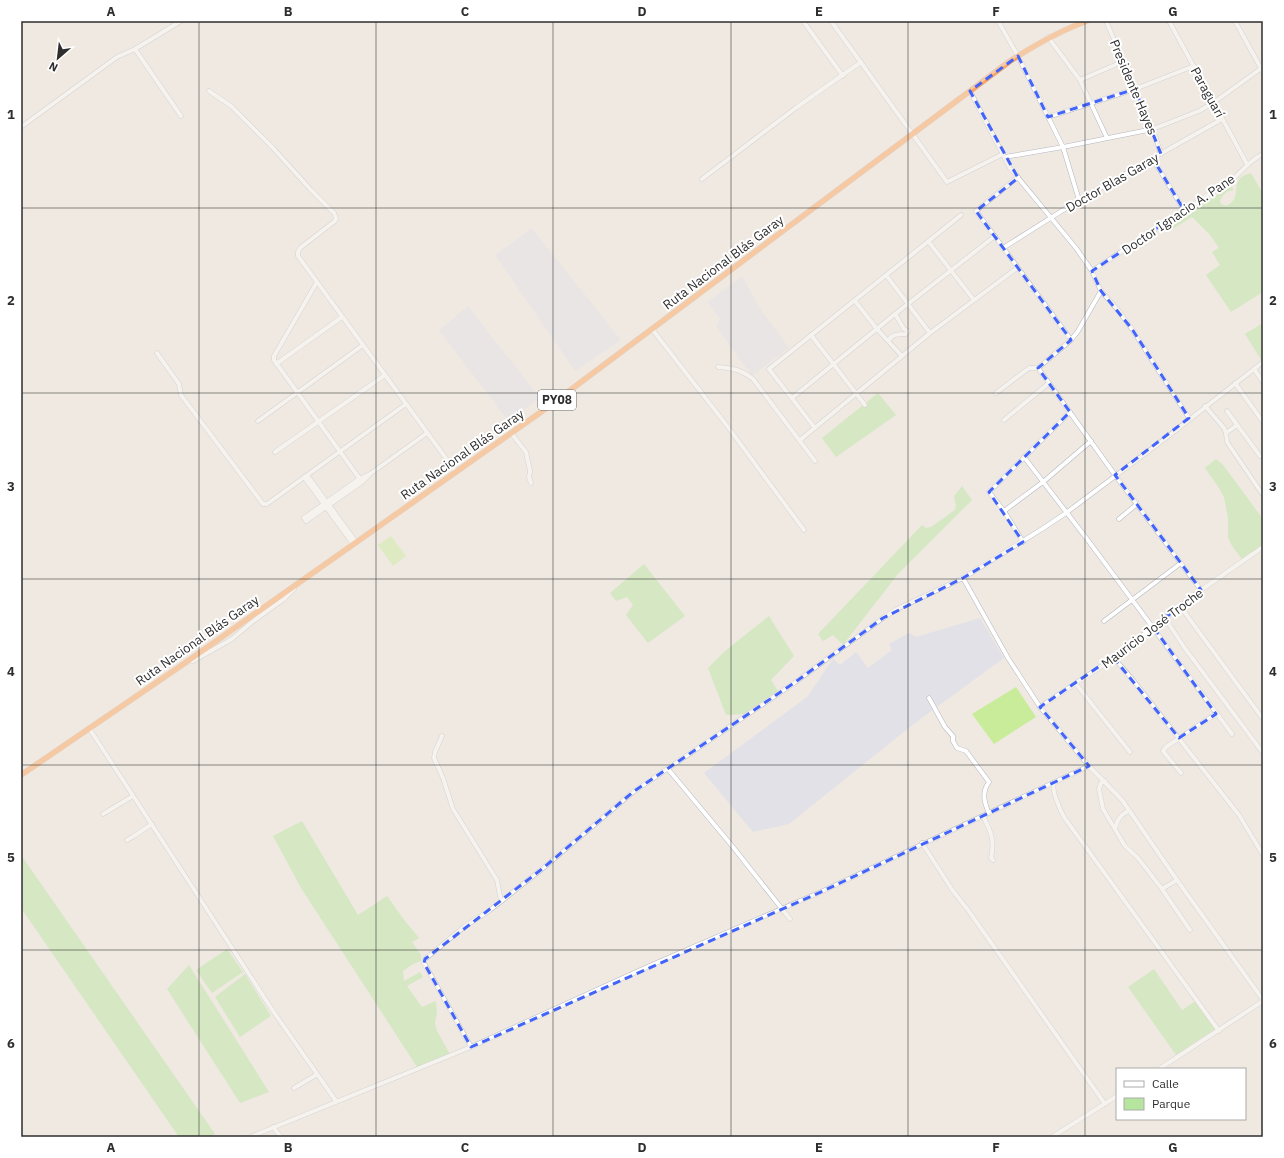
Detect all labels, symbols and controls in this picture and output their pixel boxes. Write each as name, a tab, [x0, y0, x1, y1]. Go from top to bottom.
text: A	[107, 3, 116, 20]
text: B	[284, 3, 293, 20]
text: C	[461, 3, 470, 20]
text: D	[637, 3, 647, 20]
text: E	[815, 3, 823, 20]
text: F	[992, 3, 1000, 20]
text: G	[1168, 3, 1178, 20]
street label: Presidente Hayes	[1106, 37, 1161, 137]
north arrow	[38, 38, 78, 78]
text: N	[46, 59, 60, 75]
street label: Paraguarí	[1187, 64, 1229, 121]
text: 1	[7, 106, 15, 123]
text: 1	[1269, 106, 1277, 123]
street label: Doctor Blas Garay	[1063, 149, 1162, 216]
street label: Doctor Ignacio A. Pane	[1118, 170, 1238, 259]
street label: Ruta Nacional Blás Garay	[660, 211, 787, 313]
text: 2	[7, 292, 15, 309]
text: 2	[1269, 292, 1277, 309]
road number: PY08	[538, 390, 576, 410]
street label: Ruta Nacional Blás Garay	[397, 405, 528, 503]
text: 3	[7, 478, 15, 495]
text: 3	[1269, 478, 1277, 495]
street label: Mauricio José Troche	[1098, 584, 1207, 672]
street label: Ruta Nacional Blás Garay	[132, 591, 263, 689]
text: 4	[7, 663, 15, 680]
text: 4	[1269, 663, 1277, 680]
text: 5	[7, 849, 15, 866]
text: 5	[1269, 849, 1277, 866]
text: 6	[7, 1035, 15, 1052]
text: 6	[1269, 1035, 1277, 1052]
legend	[1116, 1068, 1246, 1120]
text: Calle	[1152, 1076, 1179, 1091]
text: Parque	[1152, 1096, 1191, 1111]
text: A	[107, 1139, 116, 1156]
text: B	[284, 1139, 293, 1156]
text: C	[461, 1139, 470, 1156]
text: D	[637, 1139, 647, 1156]
text: E	[815, 1139, 823, 1156]
text: F	[992, 1139, 1000, 1156]
text: G	[1168, 1139, 1178, 1156]

